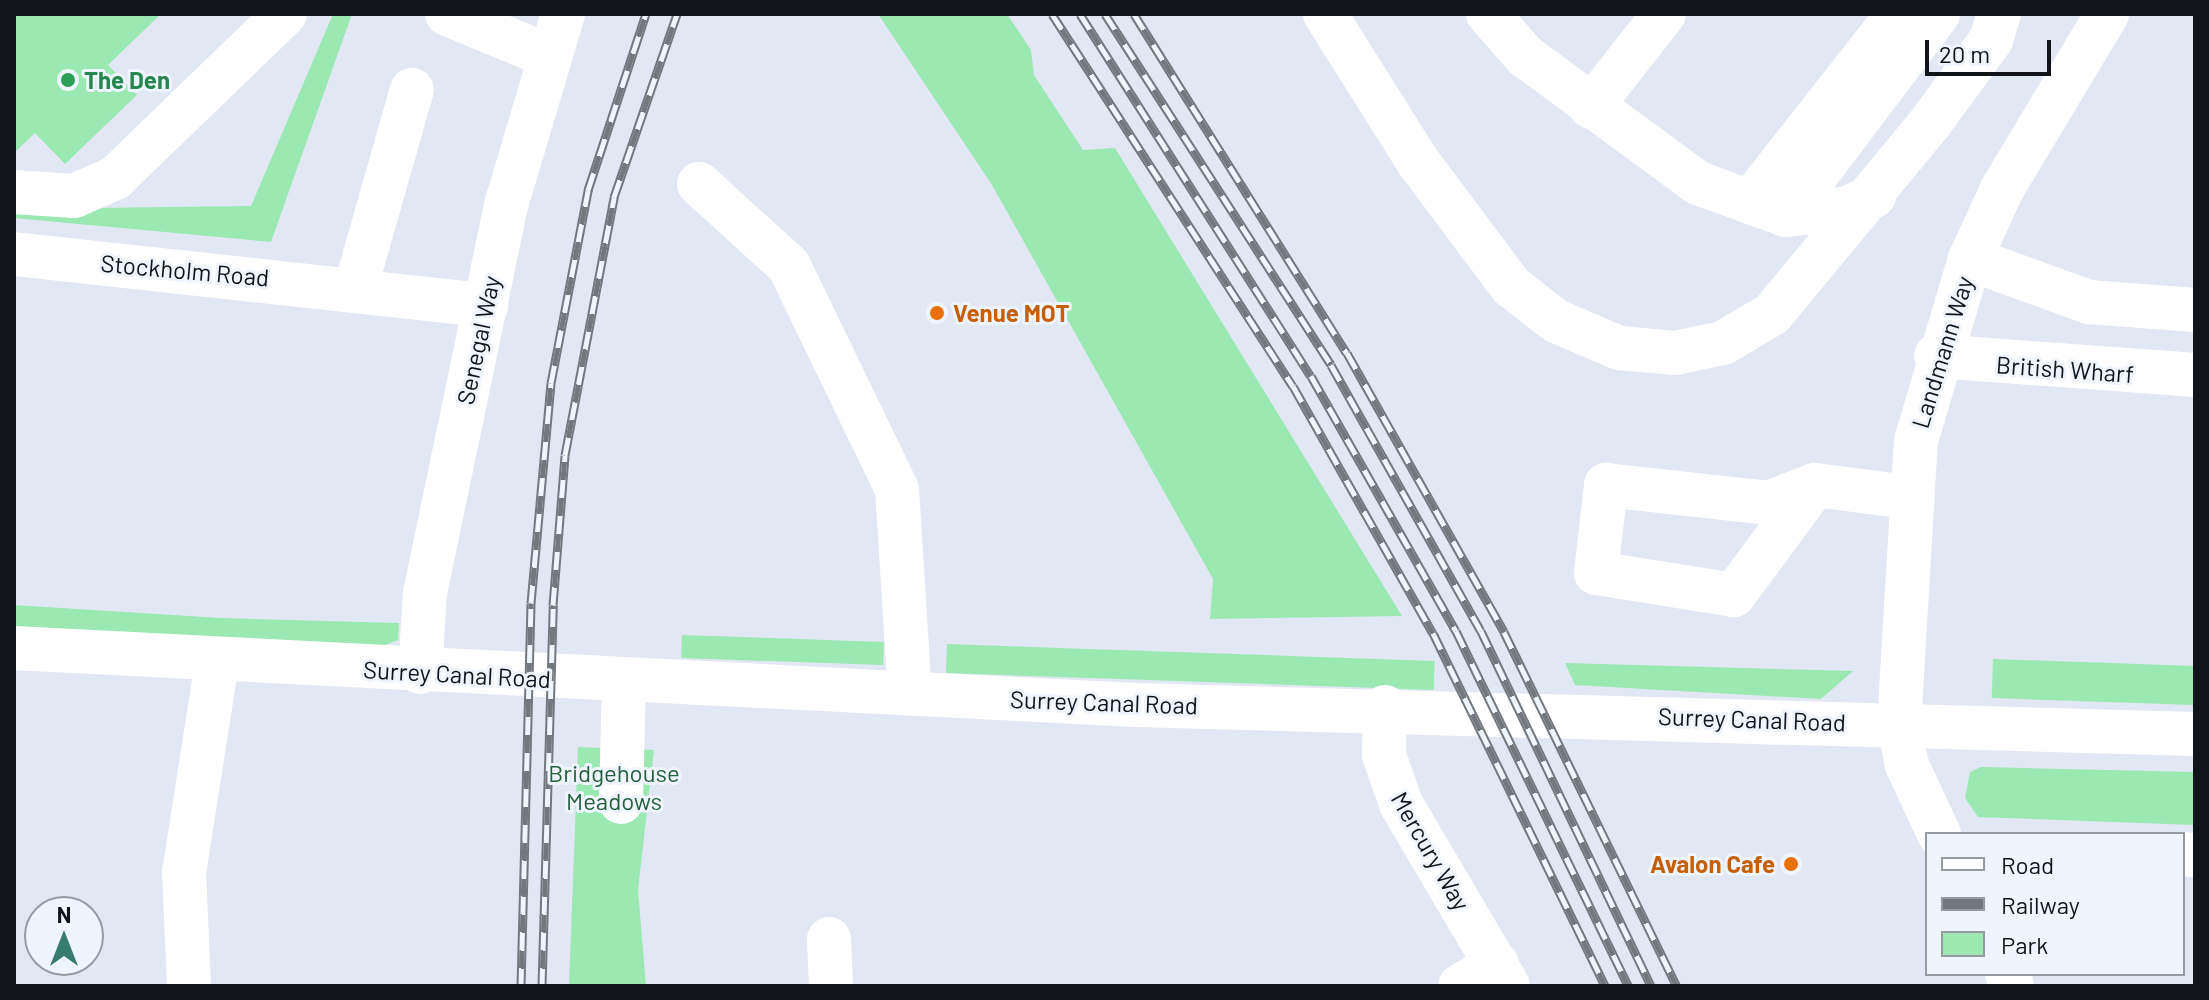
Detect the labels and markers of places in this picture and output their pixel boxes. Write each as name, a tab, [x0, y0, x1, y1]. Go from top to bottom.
place label: The Den	[84, 66, 170, 94]
marker: The Den	[59, 71, 77, 89]
place label: Venue MOT	[953, 299, 1070, 327]
marker: Venue MOT	[928, 304, 946, 322]
place label: Avalon Cafe	[1650, 850, 1775, 878]
marker: Avalon Cafe	[1782, 855, 1800, 873]

